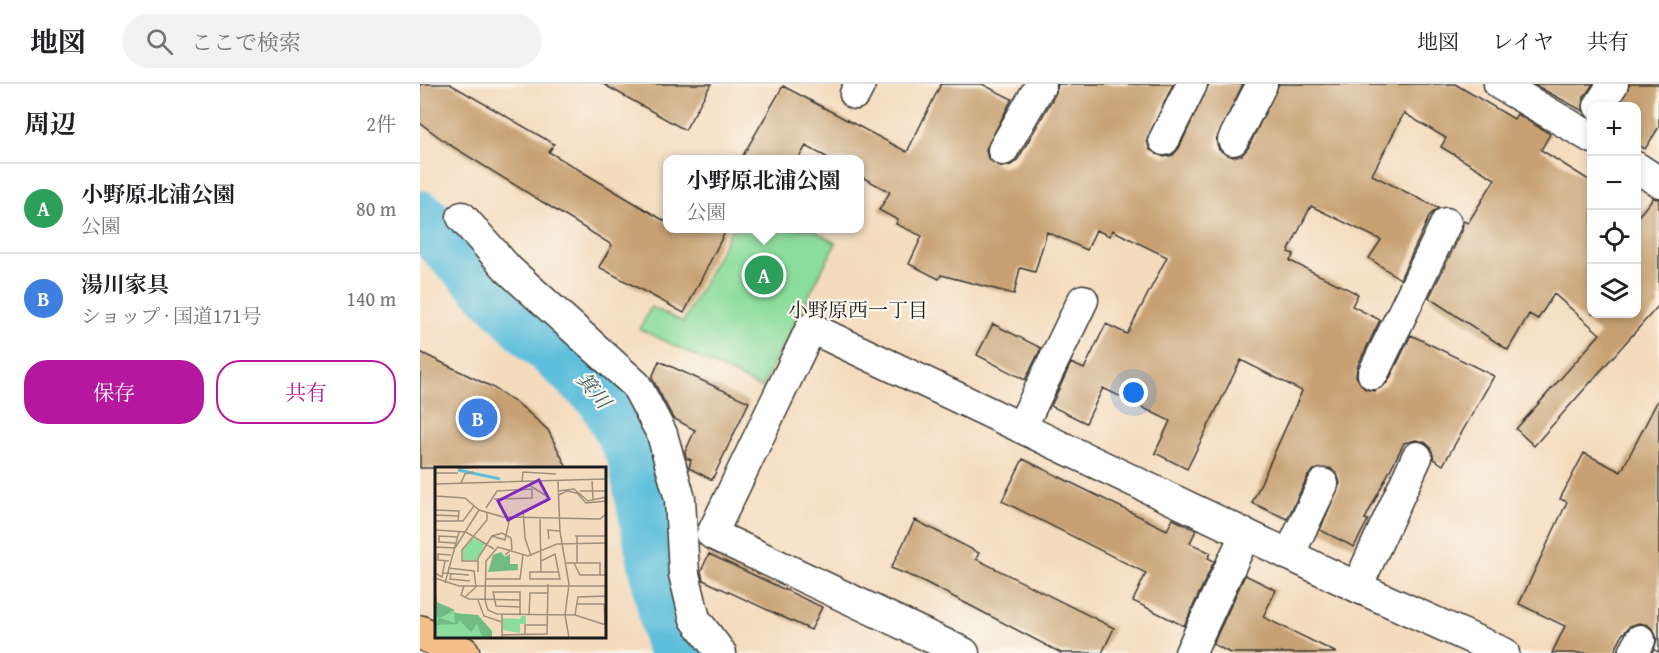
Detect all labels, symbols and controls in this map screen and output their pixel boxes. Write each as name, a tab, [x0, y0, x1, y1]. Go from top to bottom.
search box	[122, 14, 542, 68]
text: 地図	[30, 21, 86, 62]
icon: search	[143, 25, 176, 58]
text: ここで検索	[191, 26, 301, 58]
text: 地図	[1417, 26, 1459, 57]
text: レイヤ	[1492, 26, 1554, 57]
text: 共有	[1587, 26, 1629, 57]
map controls	[1587, 102, 1641, 318]
button: +	[1587, 102, 1641, 156]
text: 周辺	[24, 104, 76, 143]
text: 2件	[366, 109, 396, 138]
popup	[663, 155, 864, 233]
button: −	[1587, 156, 1641, 210]
text: 小野原北浦公園	[686, 164, 841, 196]
text: 小野原北浦公園	[81, 178, 235, 210]
text: A	[37, 194, 50, 223]
text: 80 m	[356, 194, 396, 223]
text: 公園	[686, 197, 726, 226]
button: locate	[1587, 210, 1641, 264]
text: 公園	[81, 211, 121, 240]
pin: A	[744, 252, 784, 297]
button: layers	[1587, 264, 1641, 318]
text: 湯川家具	[81, 268, 169, 300]
text: B	[37, 284, 50, 313]
text: 140 m	[346, 284, 396, 313]
district label: 小野原西一丁目	[788, 295, 928, 324]
text: ショップ · 国道171号	[81, 301, 262, 330]
button: 保存	[24, 360, 204, 424]
button: 共有	[216, 360, 396, 424]
water label: 箕川	[570, 365, 619, 416]
your location	[1119, 378, 1148, 407]
pin: B	[458, 396, 498, 440]
inset map	[435, 467, 606, 638]

